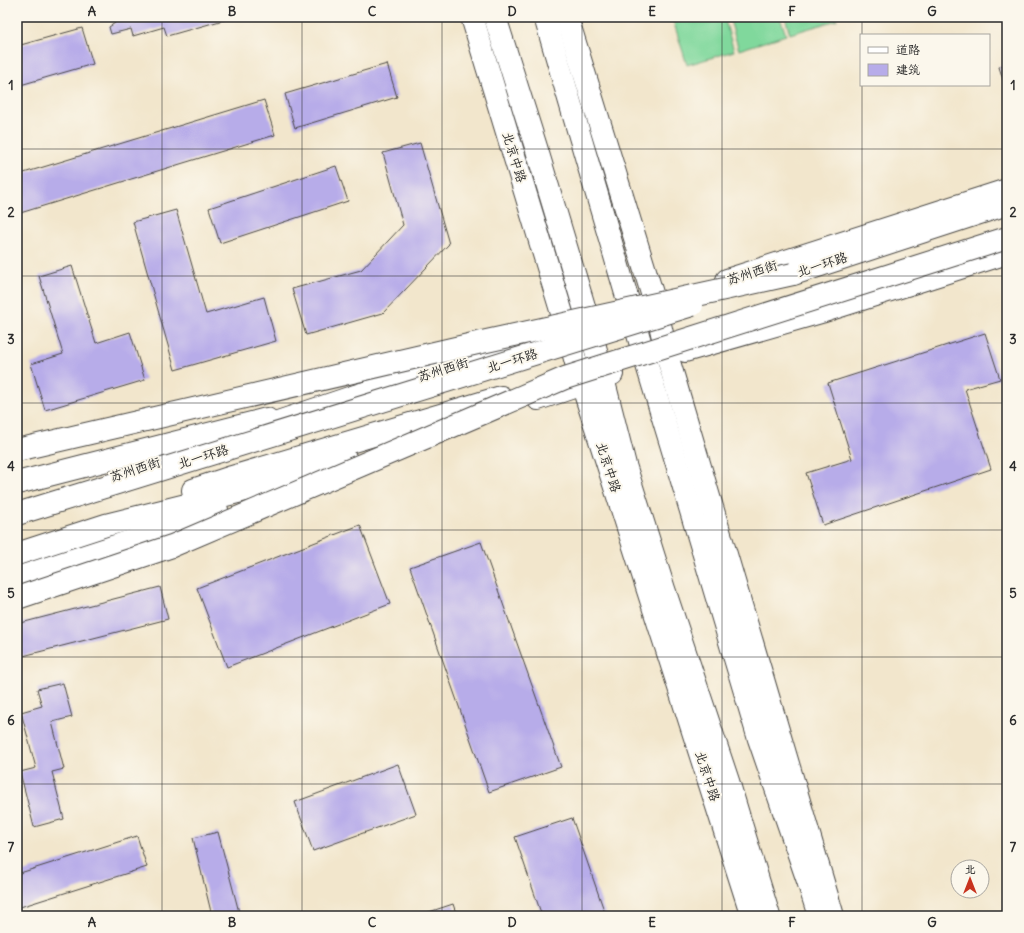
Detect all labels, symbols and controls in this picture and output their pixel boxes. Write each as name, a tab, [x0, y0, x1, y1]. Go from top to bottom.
text: A	[88, 3, 97, 20]
text: B	[228, 3, 237, 20]
text: C	[368, 3, 377, 20]
text: D	[507, 3, 517, 20]
text: E	[648, 3, 656, 20]
text: F	[788, 3, 796, 20]
text: G	[927, 3, 937, 20]
legend	[860, 34, 990, 86]
text: 道路	[896, 42, 920, 57]
text: 建筑	[896, 62, 920, 77]
text: 1	[8, 77, 14, 94]
text: 1	[1010, 77, 1016, 94]
street label: 北京中路	[499, 130, 530, 185]
text: 2	[7, 204, 15, 221]
text: 2	[1009, 204, 1017, 221]
street label: 北一环路	[795, 248, 850, 281]
street label: 苏州西街	[725, 256, 780, 289]
text: 3	[7, 331, 15, 348]
text: 3	[1009, 331, 1017, 348]
street label: 北一环路	[485, 345, 540, 376]
street label: 苏州西街	[416, 354, 471, 385]
street label: 北京中路	[592, 440, 625, 495]
street label: 北一环路	[176, 441, 231, 472]
street label: 苏州西街	[108, 453, 163, 486]
text: 4	[7, 458, 15, 475]
text: 4	[1009, 458, 1017, 475]
text: 5	[7, 585, 15, 602]
text: 5	[1009, 585, 1017, 602]
text: 6	[7, 712, 15, 729]
text: 6	[1009, 712, 1017, 729]
street label: 北京中路	[691, 749, 724, 804]
text: 7	[8, 839, 15, 856]
text: 7	[1010, 839, 1017, 856]
north arrow	[950, 859, 990, 899]
text: 北	[965, 862, 976, 876]
text: A	[88, 914, 97, 931]
text: B	[228, 914, 237, 931]
text: C	[368, 914, 377, 931]
text: D	[507, 914, 517, 931]
text: E	[648, 914, 656, 931]
text: F	[788, 914, 796, 931]
text: G	[927, 914, 937, 931]

